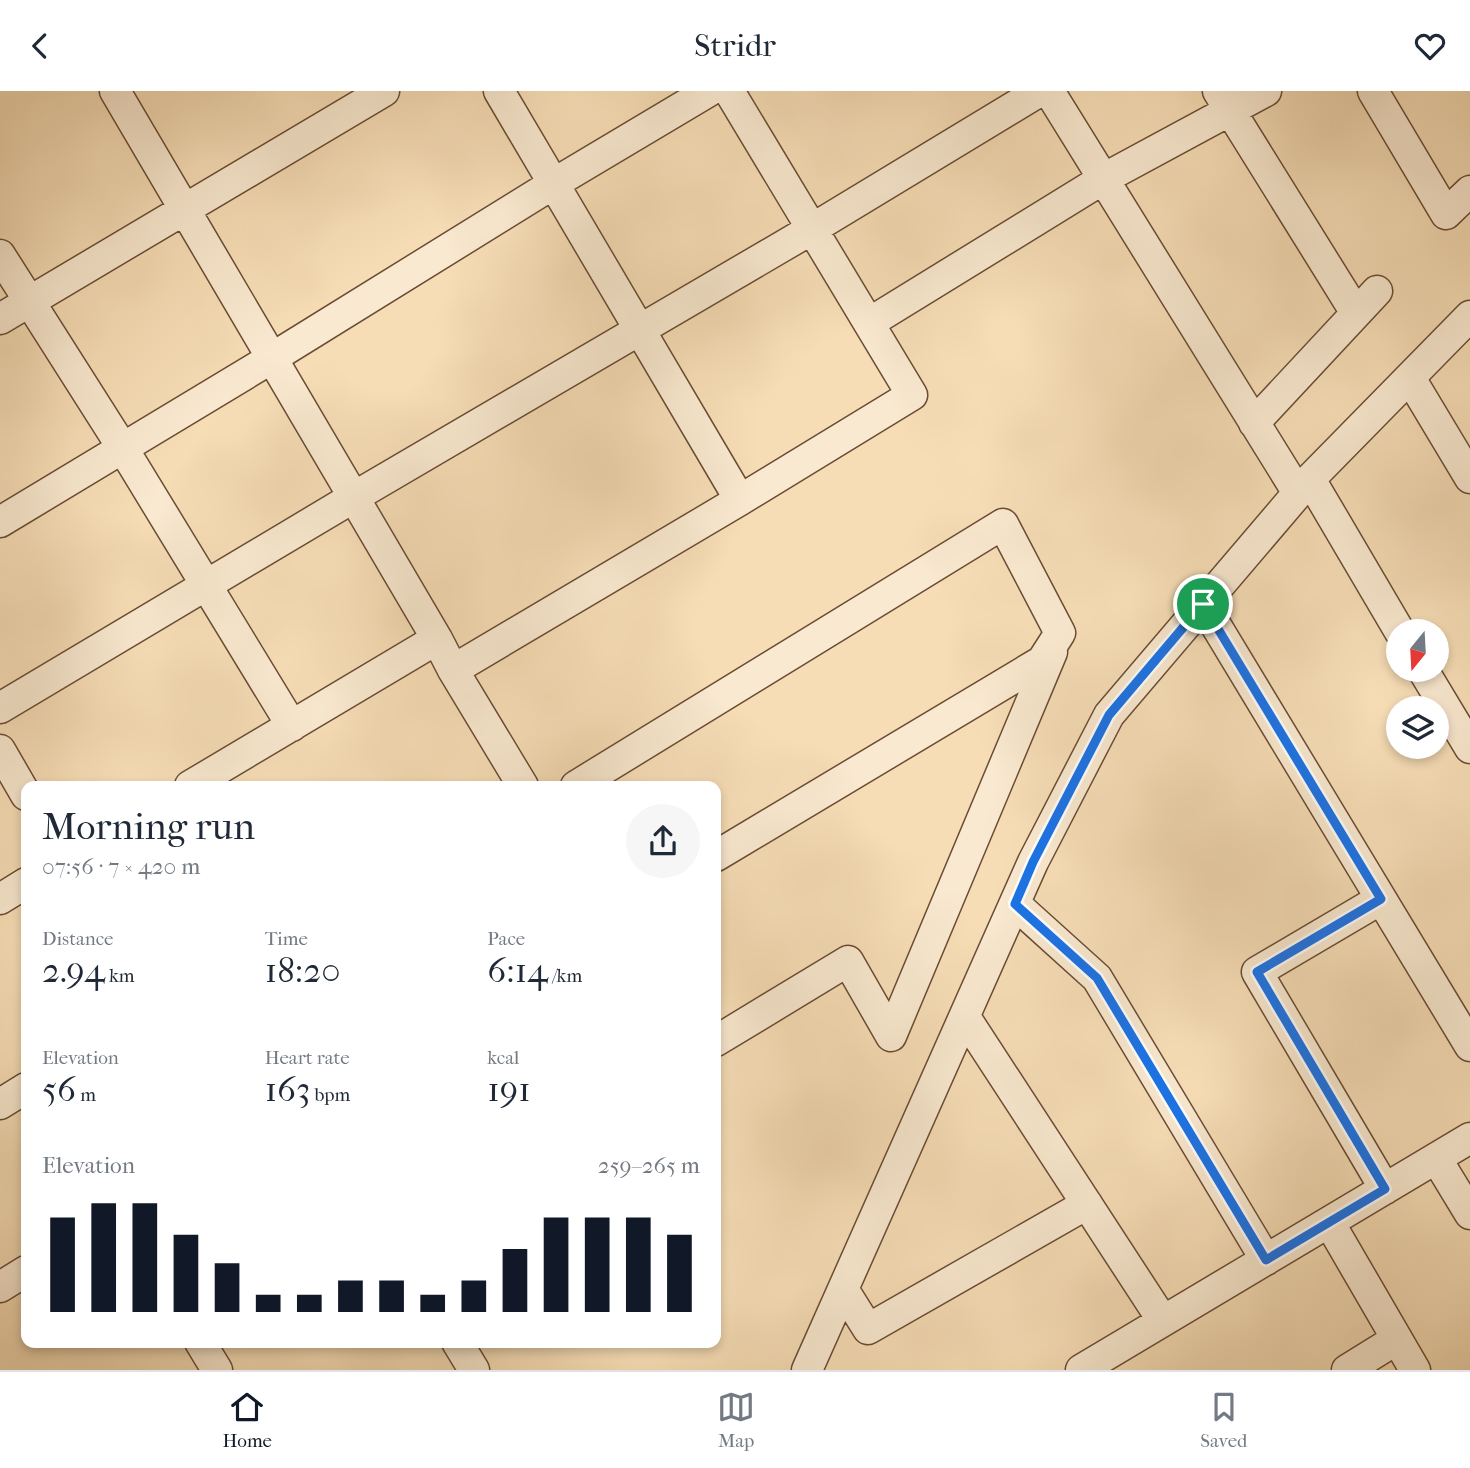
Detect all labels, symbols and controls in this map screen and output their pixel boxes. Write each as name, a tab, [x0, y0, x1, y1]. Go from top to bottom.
icon: back	[21, 27, 59, 65]
text: Stridr	[694, 27, 776, 64]
icon: heart	[1411, 27, 1449, 65]
pin	[1173, 574, 1233, 634]
icon: arrive	[1184, 585, 1222, 623]
north arrow	[1386, 619, 1449, 683]
map controls	[1386, 619, 1449, 759]
button: layers	[1386, 696, 1449, 759]
text: Morning run	[42, 804, 255, 849]
button: share	[626, 804, 700, 878]
text: 07:56 · 7 × 420 m	[42, 853, 200, 880]
text: Distance	[42, 928, 113, 950]
text: Time	[265, 928, 308, 950]
text: Pace	[487, 928, 525, 950]
text: 2.94	[42, 950, 105, 991]
text: 18:20	[265, 950, 341, 991]
text: 6:14	[487, 950, 548, 991]
text: km	[105, 965, 135, 987]
text: /km	[548, 965, 582, 987]
text: Elevation	[42, 1047, 119, 1069]
text: Heart rate	[265, 1047, 350, 1069]
text: kcal	[487, 1047, 519, 1069]
text: 56	[42, 1069, 76, 1110]
text: 163	[265, 1069, 310, 1110]
text: 191	[487, 1069, 531, 1110]
text: m	[76, 1084, 96, 1106]
text: bpm	[310, 1084, 350, 1106]
text: Elevation	[42, 1152, 135, 1179]
text: 259–265 m	[598, 1152, 700, 1179]
tab: Home	[223, 1388, 272, 1452]
tab: Map	[717, 1388, 755, 1452]
tab: Saved	[1200, 1388, 1247, 1452]

